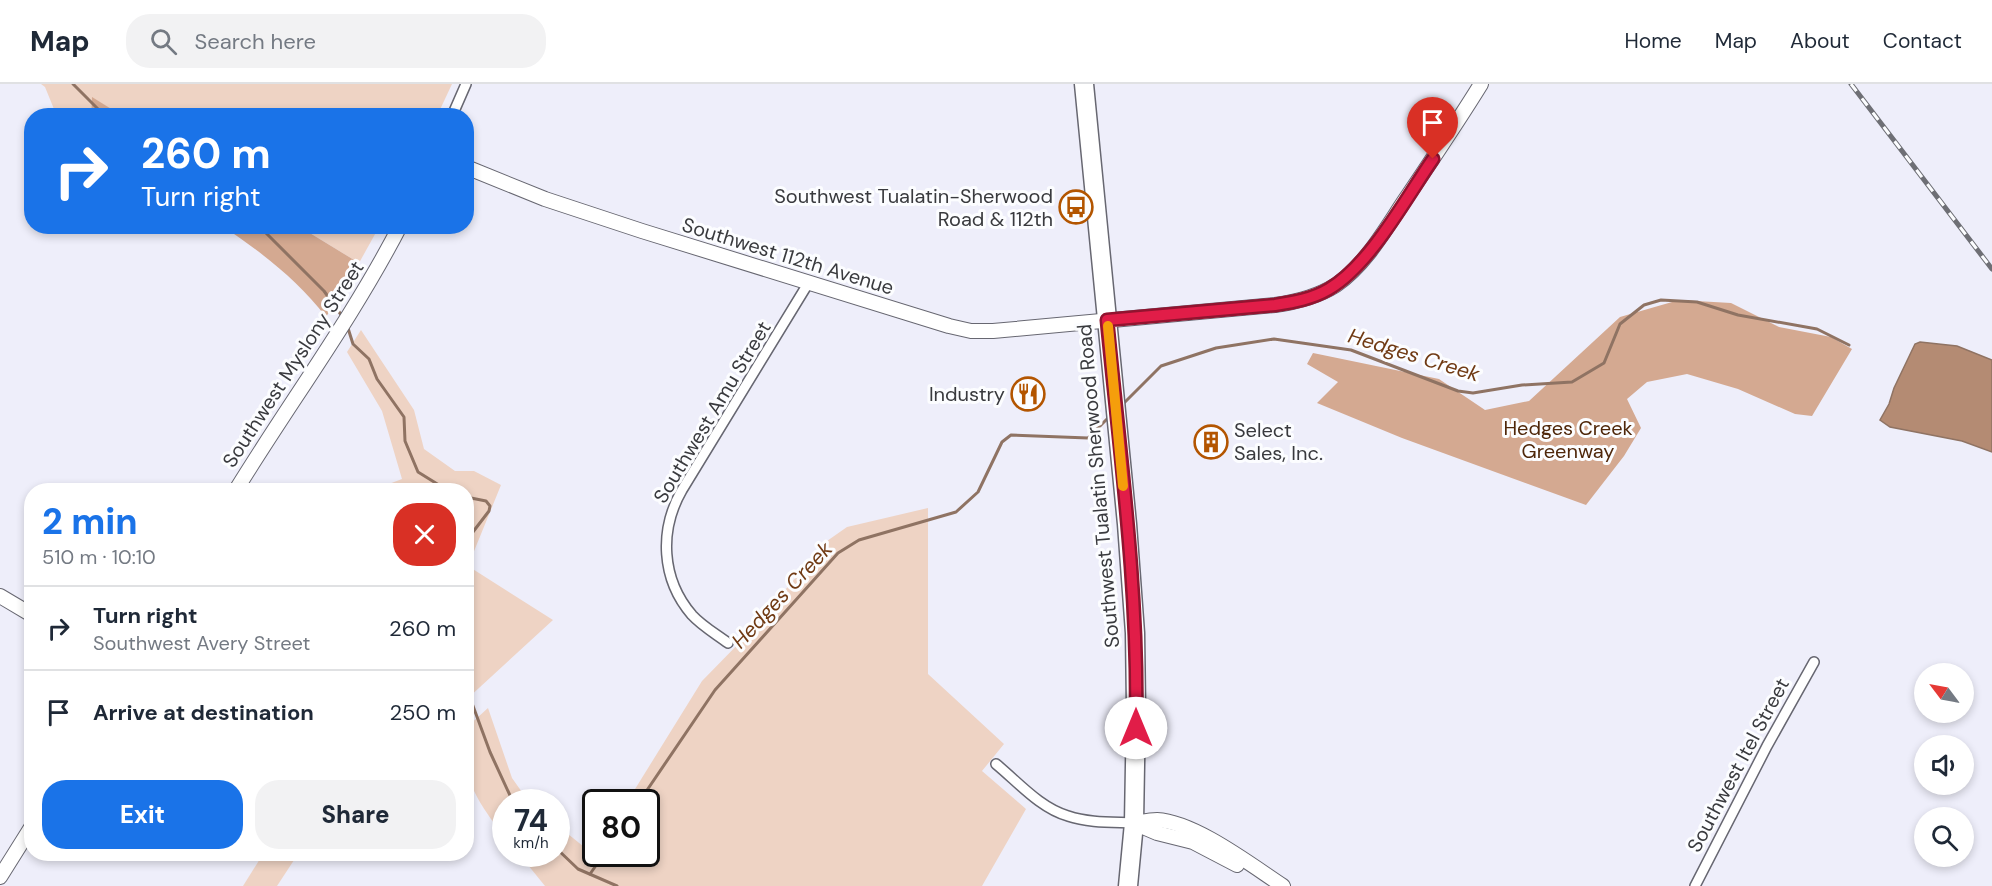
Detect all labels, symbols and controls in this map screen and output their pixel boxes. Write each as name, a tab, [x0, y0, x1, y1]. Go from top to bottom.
search box	[126, 14, 546, 68]
text: Map	[30, 23, 90, 60]
icon: search	[147, 25, 180, 58]
text: Search here	[195, 27, 316, 56]
text: Home	[1624, 27, 1682, 55]
text: Map	[1715, 27, 1757, 55]
text: About	[1790, 27, 1850, 55]
text: Contact	[1883, 27, 1962, 55]
pin	[1407, 97, 1458, 159]
icon: arrive	[1416, 106, 1449, 139]
text: 260 m	[141, 126, 271, 181]
icon: right	[42, 132, 120, 210]
text: Turn right	[141, 179, 261, 214]
place label: Southwest Tualatin-Sherwood Road & 112th	[774, 183, 1053, 232]
bus stop icon: Southwest Tualatin-Sherwood Road & 112th	[1058, 189, 1094, 225]
street label: Southwest 112th Avenue	[679, 211, 897, 301]
street label: Southwest Myslony Street	[216, 256, 370, 472]
street label: Southwest Amu Street	[647, 316, 777, 508]
water label: Hedges Creek	[1345, 322, 1484, 388]
street label: Southwest Tualatin Sherwood Road	[1071, 323, 1125, 649]
restaurant icon: Industry	[1010, 376, 1046, 412]
place label: Industry	[929, 381, 1005, 407]
park label: Hedges Creek Greenway	[1503, 415, 1633, 464]
place label: Select Sales, Inc.	[1234, 417, 1323, 466]
building icon: Select Sales, Inc.	[1193, 424, 1229, 460]
text: 2 min	[42, 498, 138, 545]
button: close	[393, 503, 456, 566]
water label: Hedges Creek	[725, 535, 839, 654]
text: 510 m · 10:10	[42, 544, 156, 570]
text: Turn right	[93, 601, 198, 630]
icon: right	[42, 612, 75, 645]
text: 260 m	[389, 614, 456, 643]
text: Southwest Avery Street	[93, 630, 310, 656]
north arrow	[1914, 663, 1974, 723]
map controls	[1914, 663, 1974, 867]
street label: Southwest Itel Street	[1681, 673, 1795, 856]
icon: arrive	[42, 696, 75, 729]
position arrow	[1104, 696, 1168, 760]
text: Arrive at destination	[93, 698, 314, 727]
text: 250 m	[389, 698, 456, 727]
button: sound	[1914, 735, 1974, 795]
button: Exit	[42, 780, 243, 849]
button: Share	[255, 780, 456, 849]
speed limit sign: 80	[582, 789, 660, 867]
text: 74	[514, 801, 548, 840]
button: search	[1914, 807, 1974, 867]
text: km/h	[513, 833, 549, 853]

